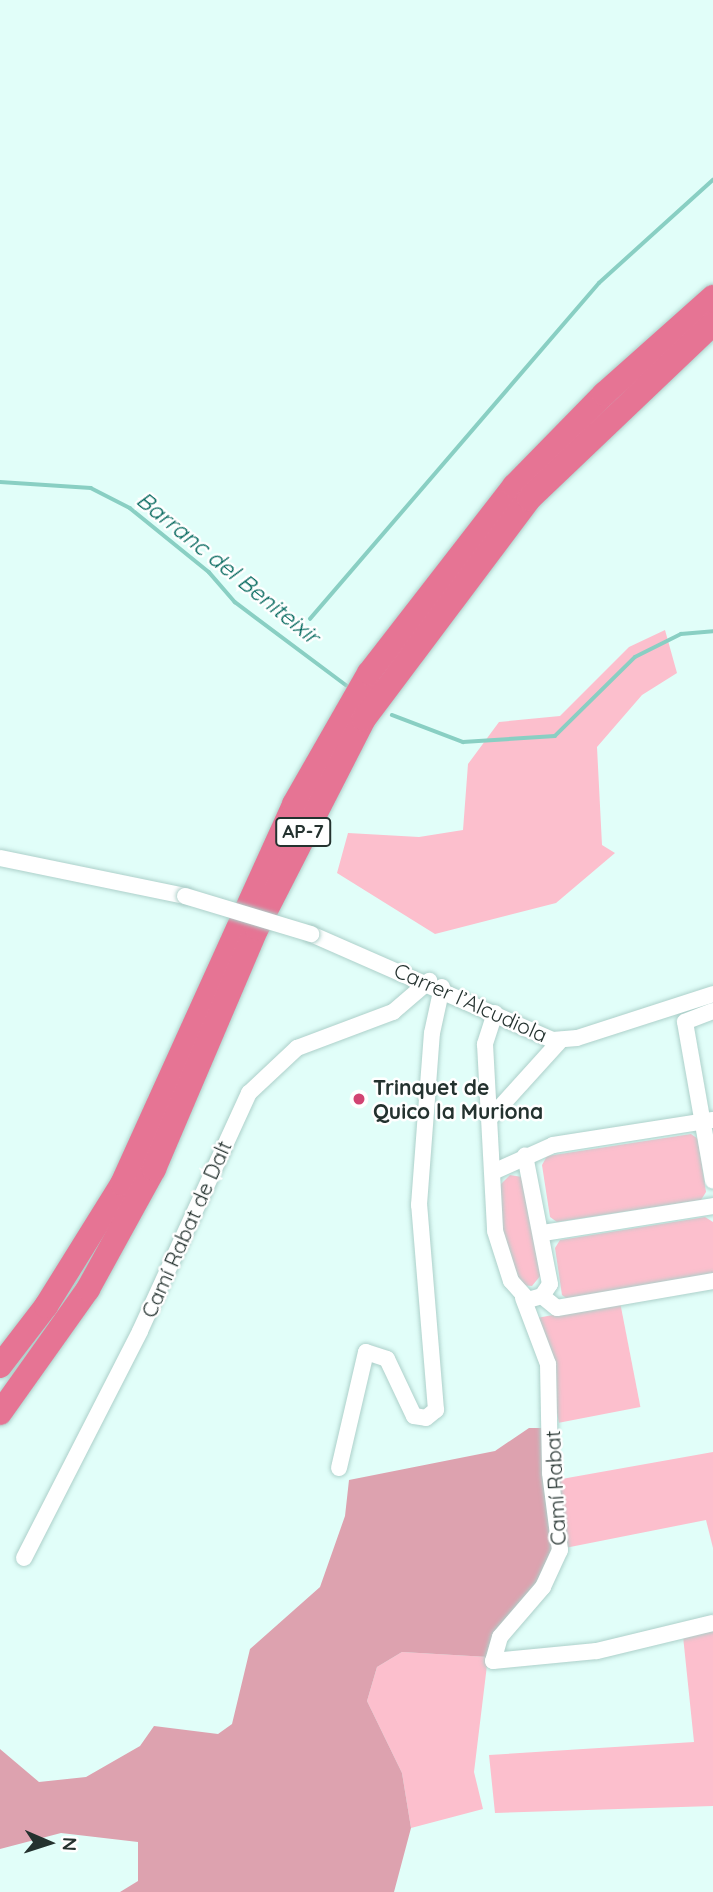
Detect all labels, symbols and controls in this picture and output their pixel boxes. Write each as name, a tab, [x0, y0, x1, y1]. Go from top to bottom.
water label: Barranc del Beniteixir	[131, 486, 325, 650]
road number: AP-7	[275, 817, 331, 848]
street label: Carrer l’Alcudiola	[390, 957, 552, 1047]
place label: Trinquet de Quico la Muriona	[373, 1074, 543, 1124]
marker: Trinquet de Quico la Muriona	[351, 1091, 367, 1107]
street label: Camí Rabat de Dalt	[136, 1137, 236, 1321]
street label: Camí Rabat	[539, 1430, 571, 1546]
north arrow	[14, 1808, 84, 1878]
text: N	[58, 1836, 82, 1852]

